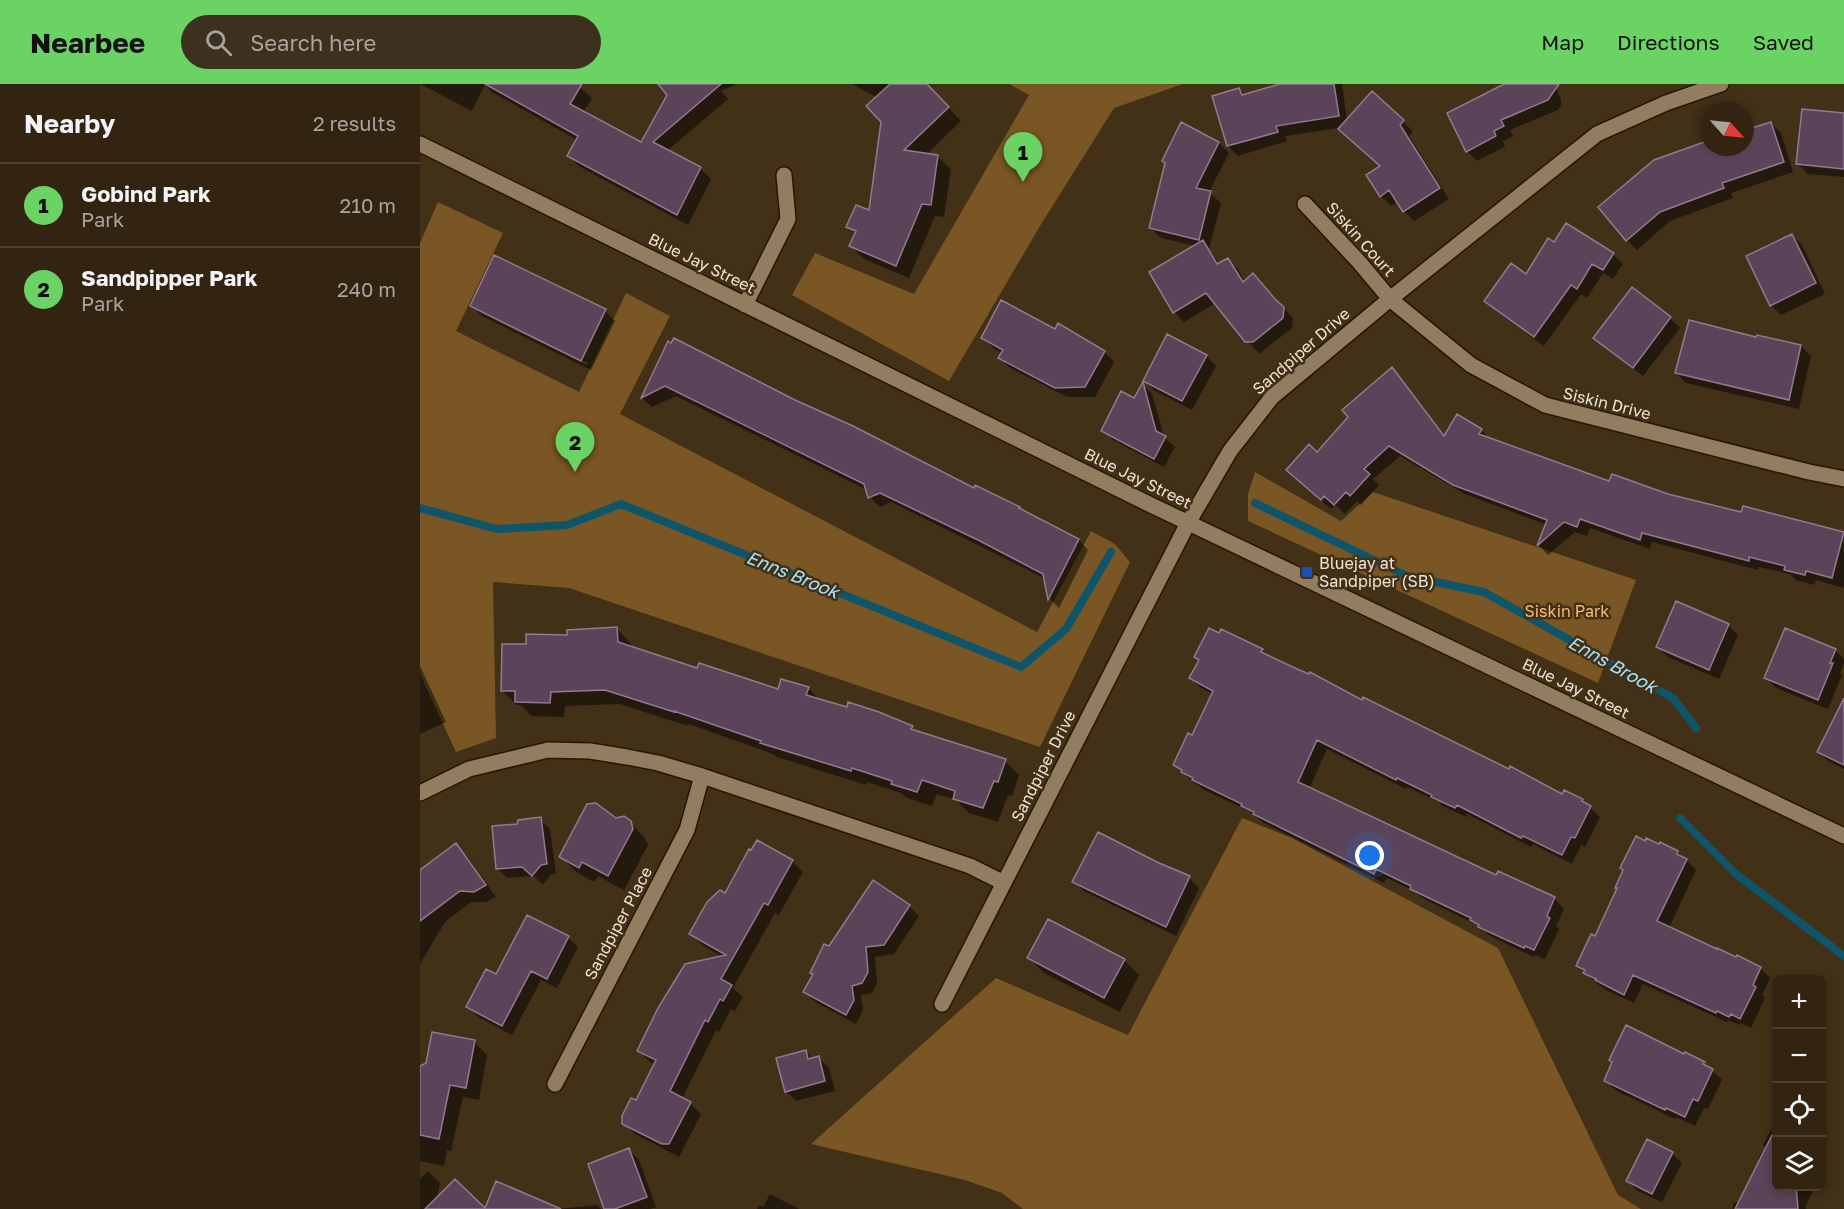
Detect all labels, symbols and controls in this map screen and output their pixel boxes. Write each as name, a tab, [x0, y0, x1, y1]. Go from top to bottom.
search box	[181, 15, 601, 69]
text: Nearbee	[30, 26, 145, 59]
icon: search	[202, 26, 235, 59]
text: Search here	[250, 29, 376, 56]
text: Map	[1541, 29, 1584, 55]
text: Directions	[1617, 29, 1720, 55]
text: Saved	[1753, 29, 1814, 55]
north arrow	[1700, 102, 1754, 156]
text: Nearby	[24, 108, 115, 139]
text: 2 results	[313, 111, 396, 135]
pin: 1	[1004, 132, 1042, 182]
text: Gobind Park	[81, 180, 211, 207]
text: 1	[38, 193, 49, 217]
text: 210 m	[340, 193, 396, 217]
street label: Siskin Court	[1322, 198, 1400, 280]
text: Park	[81, 207, 124, 231]
street label: Blue Jay Street	[645, 228, 759, 298]
text: Sandpipper Park	[81, 264, 258, 291]
text: 2	[37, 277, 50, 301]
text: 240 m	[337, 277, 396, 301]
text: Park	[81, 291, 124, 315]
street label: Sandpiper Drive	[1248, 303, 1354, 399]
street label: Siskin Drive	[1561, 382, 1653, 424]
pin: 2	[556, 422, 594, 472]
street label: Blue Jay Street	[1081, 443, 1195, 513]
water label: Enns Brook	[744, 545, 844, 603]
place label: Bluejay at Sandpiper (SB)	[1319, 553, 1435, 591]
marker: Bluejay at Sandpiper (SB)	[1300, 565, 1314, 579]
park label: Siskin Park	[1525, 601, 1609, 621]
water label: Enns Brook	[1565, 631, 1663, 698]
street label: Blue Jay Street	[1519, 653, 1633, 723]
street label: Sandpiper Drive	[1006, 707, 1080, 825]
your location	[1355, 841, 1384, 870]
street label: Sandpiper Place	[580, 863, 656, 983]
map controls	[1772, 975, 1826, 1191]
button: +	[1772, 975, 1826, 1029]
button: −	[1772, 1029, 1826, 1083]
button: locate	[1772, 1083, 1826, 1137]
button: layers	[1772, 1137, 1826, 1191]

